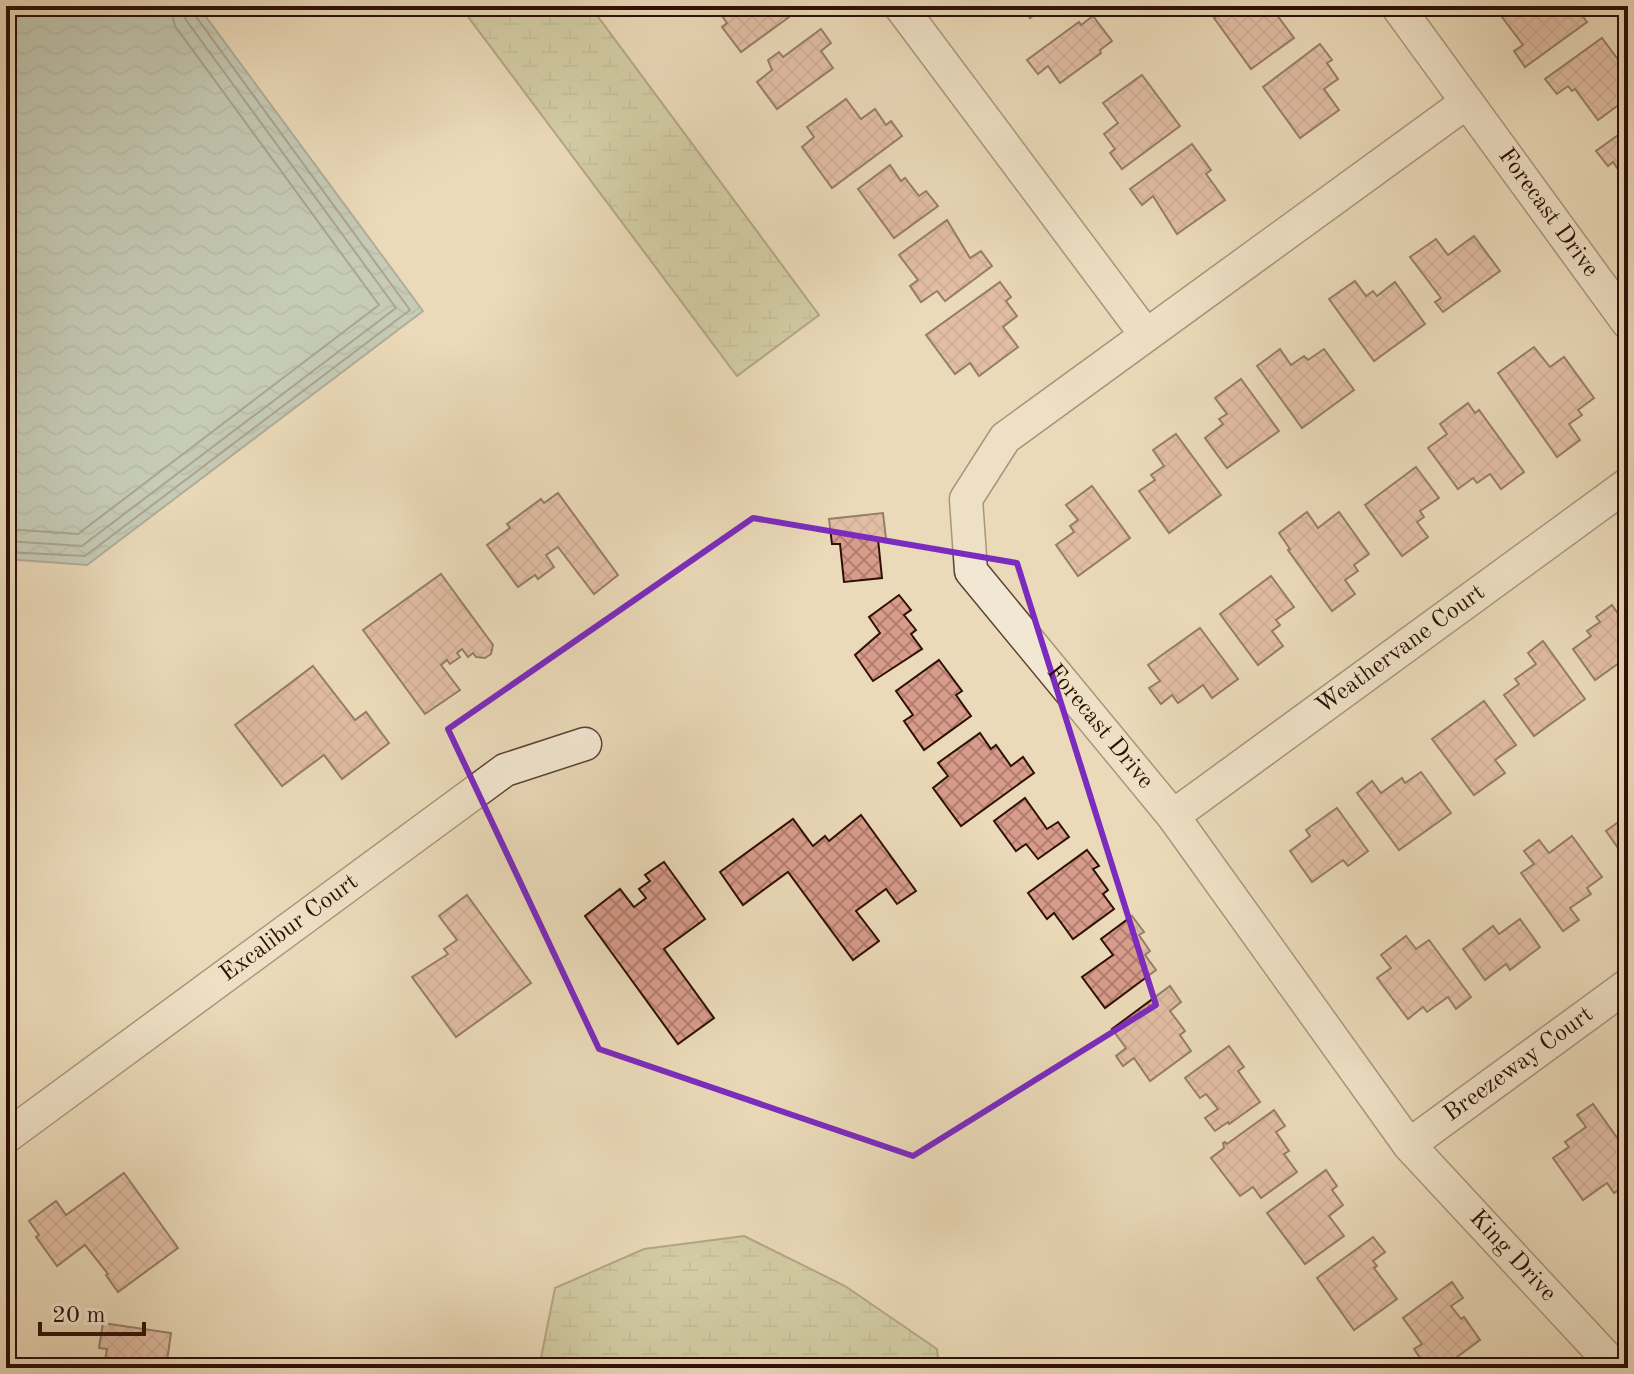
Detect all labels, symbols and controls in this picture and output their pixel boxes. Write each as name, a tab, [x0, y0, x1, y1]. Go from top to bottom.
street label: Forecast Drive	[1493, 144, 1602, 282]
street label: Weathervane Court	[1312, 580, 1490, 719]
street label: Forecast Drive	[1042, 660, 1157, 794]
street label: Excalibur Court	[216, 870, 363, 987]
street label: Breezeway Court	[1440, 1003, 1598, 1127]
street label: King Drive	[1464, 1206, 1560, 1307]
scale bar	[40, 1286, 144, 1336]
text: 20 m	[52, 1304, 106, 1328]

